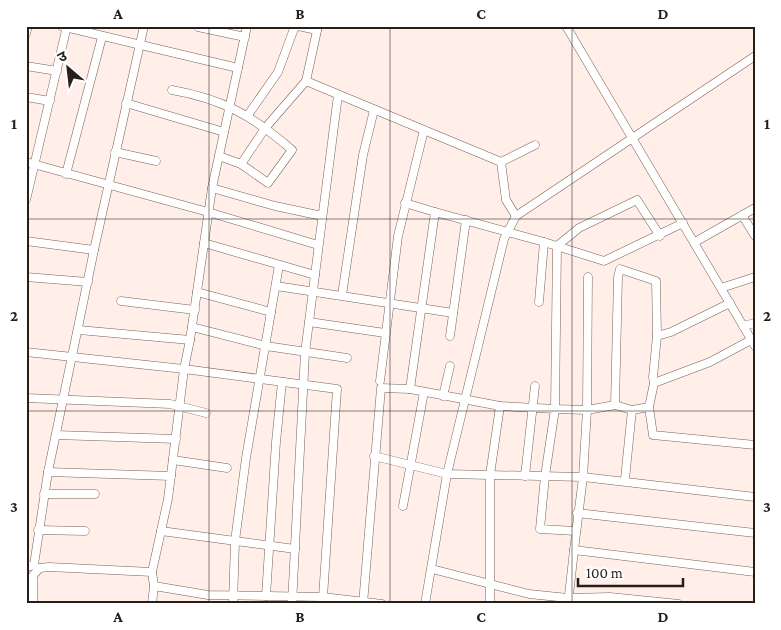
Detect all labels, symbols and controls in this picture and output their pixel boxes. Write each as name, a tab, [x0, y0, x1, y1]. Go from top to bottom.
text: A	[112, 5, 123, 22]
text: B	[295, 5, 305, 22]
text: C	[476, 5, 486, 22]
text: D	[657, 5, 669, 22]
north arrow	[42, 42, 92, 92]
text: उ	[55, 47, 70, 66]
text: 1	[11, 115, 17, 132]
text: 1	[764, 115, 770, 132]
text: 2	[10, 307, 18, 324]
text: 2	[763, 307, 771, 324]
text: 3	[10, 498, 18, 515]
text: 3	[763, 498, 771, 515]
scale bar	[578, 555, 684, 587]
text: 100 m	[586, 565, 623, 581]
text: A	[112, 608, 123, 625]
text: B	[295, 608, 305, 625]
text: C	[476, 608, 486, 625]
text: D	[657, 608, 669, 625]

